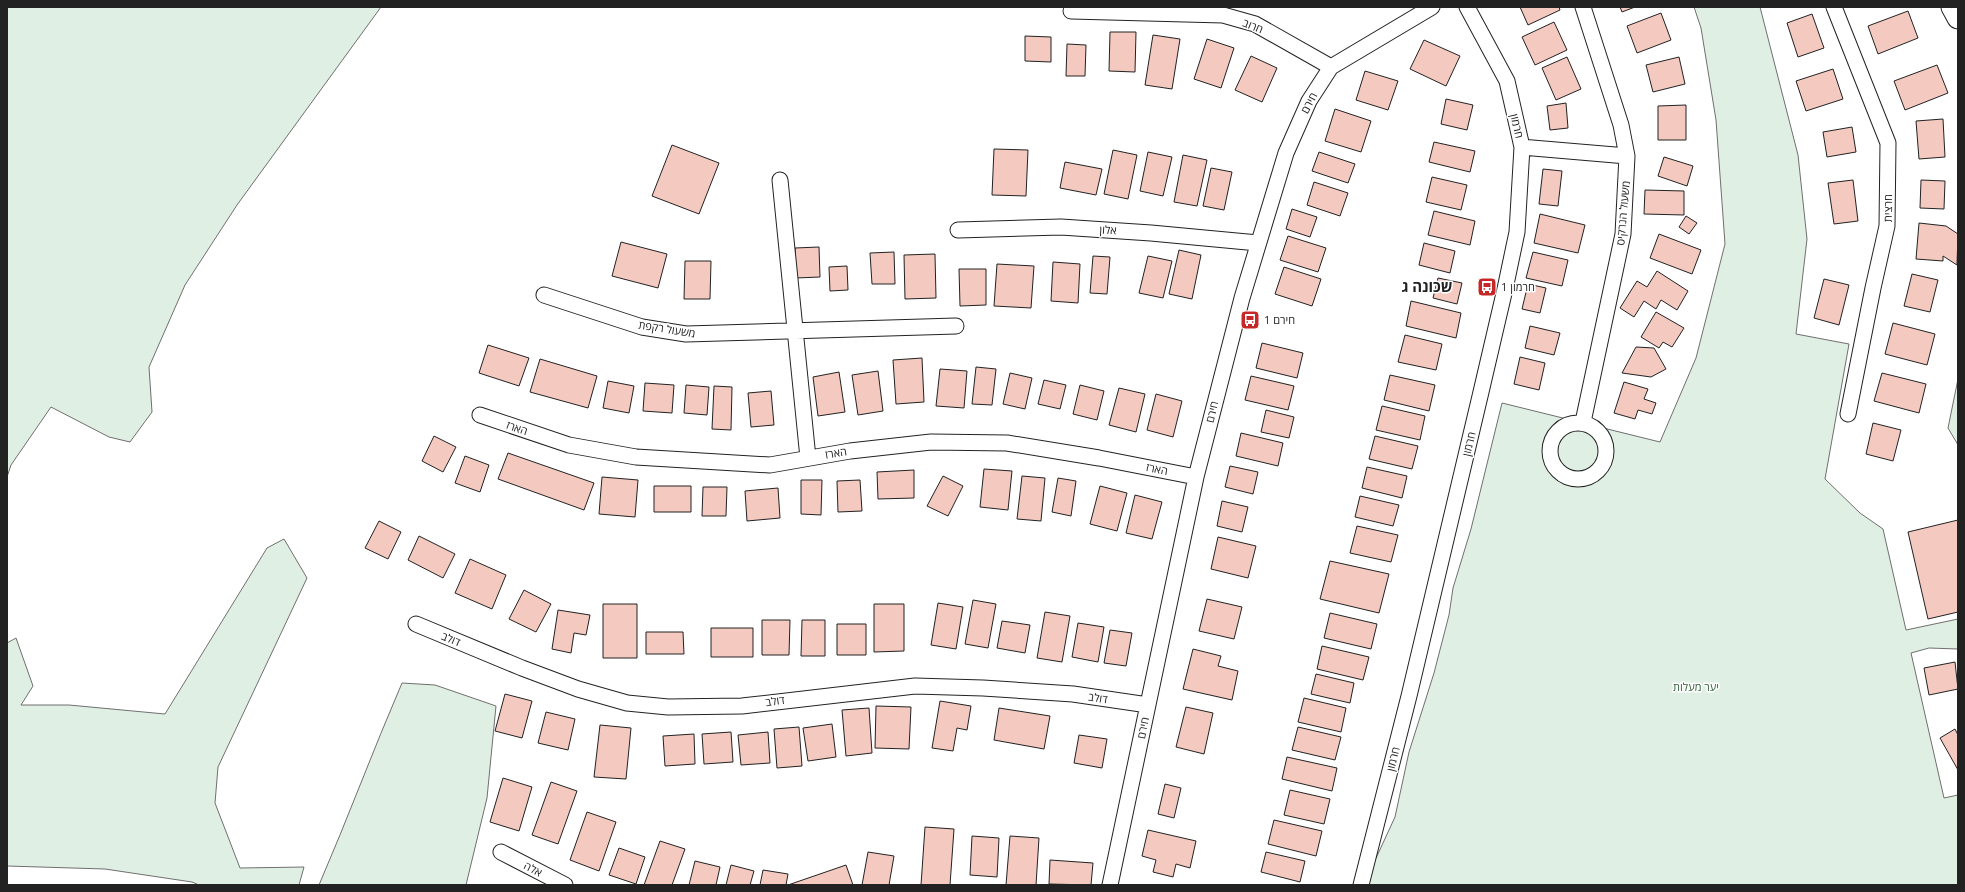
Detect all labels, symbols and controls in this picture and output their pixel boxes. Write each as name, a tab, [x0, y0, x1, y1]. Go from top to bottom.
street label: חרוב	[1241, 15, 1266, 36]
street label: חירם	[1297, 89, 1320, 116]
street label: חרמון	[1507, 112, 1528, 140]
street label: משעול הנרקיס	[1612, 180, 1633, 246]
street label: חרצית	[1880, 194, 1895, 222]
street label: אלון	[1099, 222, 1117, 237]
district label: שכונה ג	[1401, 276, 1453, 296]
bus stop icon: חרמון 1	[1476, 276, 1498, 298]
place label: חרמון 1	[1501, 279, 1535, 294]
bus stop icon: חירם 1	[1239, 309, 1261, 331]
place label: חירם 1	[1264, 312, 1295, 327]
street label: משעול רקפת	[637, 317, 697, 340]
street label: חירם	[1202, 399, 1221, 424]
street label: הארז	[504, 417, 530, 438]
street label: חרמון	[1458, 430, 1479, 458]
street label: הארז	[824, 443, 848, 462]
street label: הארז	[1145, 459, 1169, 478]
street label: דולב	[439, 628, 463, 649]
park label: יער מעלות	[1673, 679, 1719, 694]
street label: דולב	[1087, 689, 1109, 707]
street label: דולב	[764, 692, 786, 709]
street label: חירם	[1133, 716, 1152, 740]
street label: חרמון	[1382, 745, 1403, 773]
street label: אלה	[521, 858, 545, 879]

